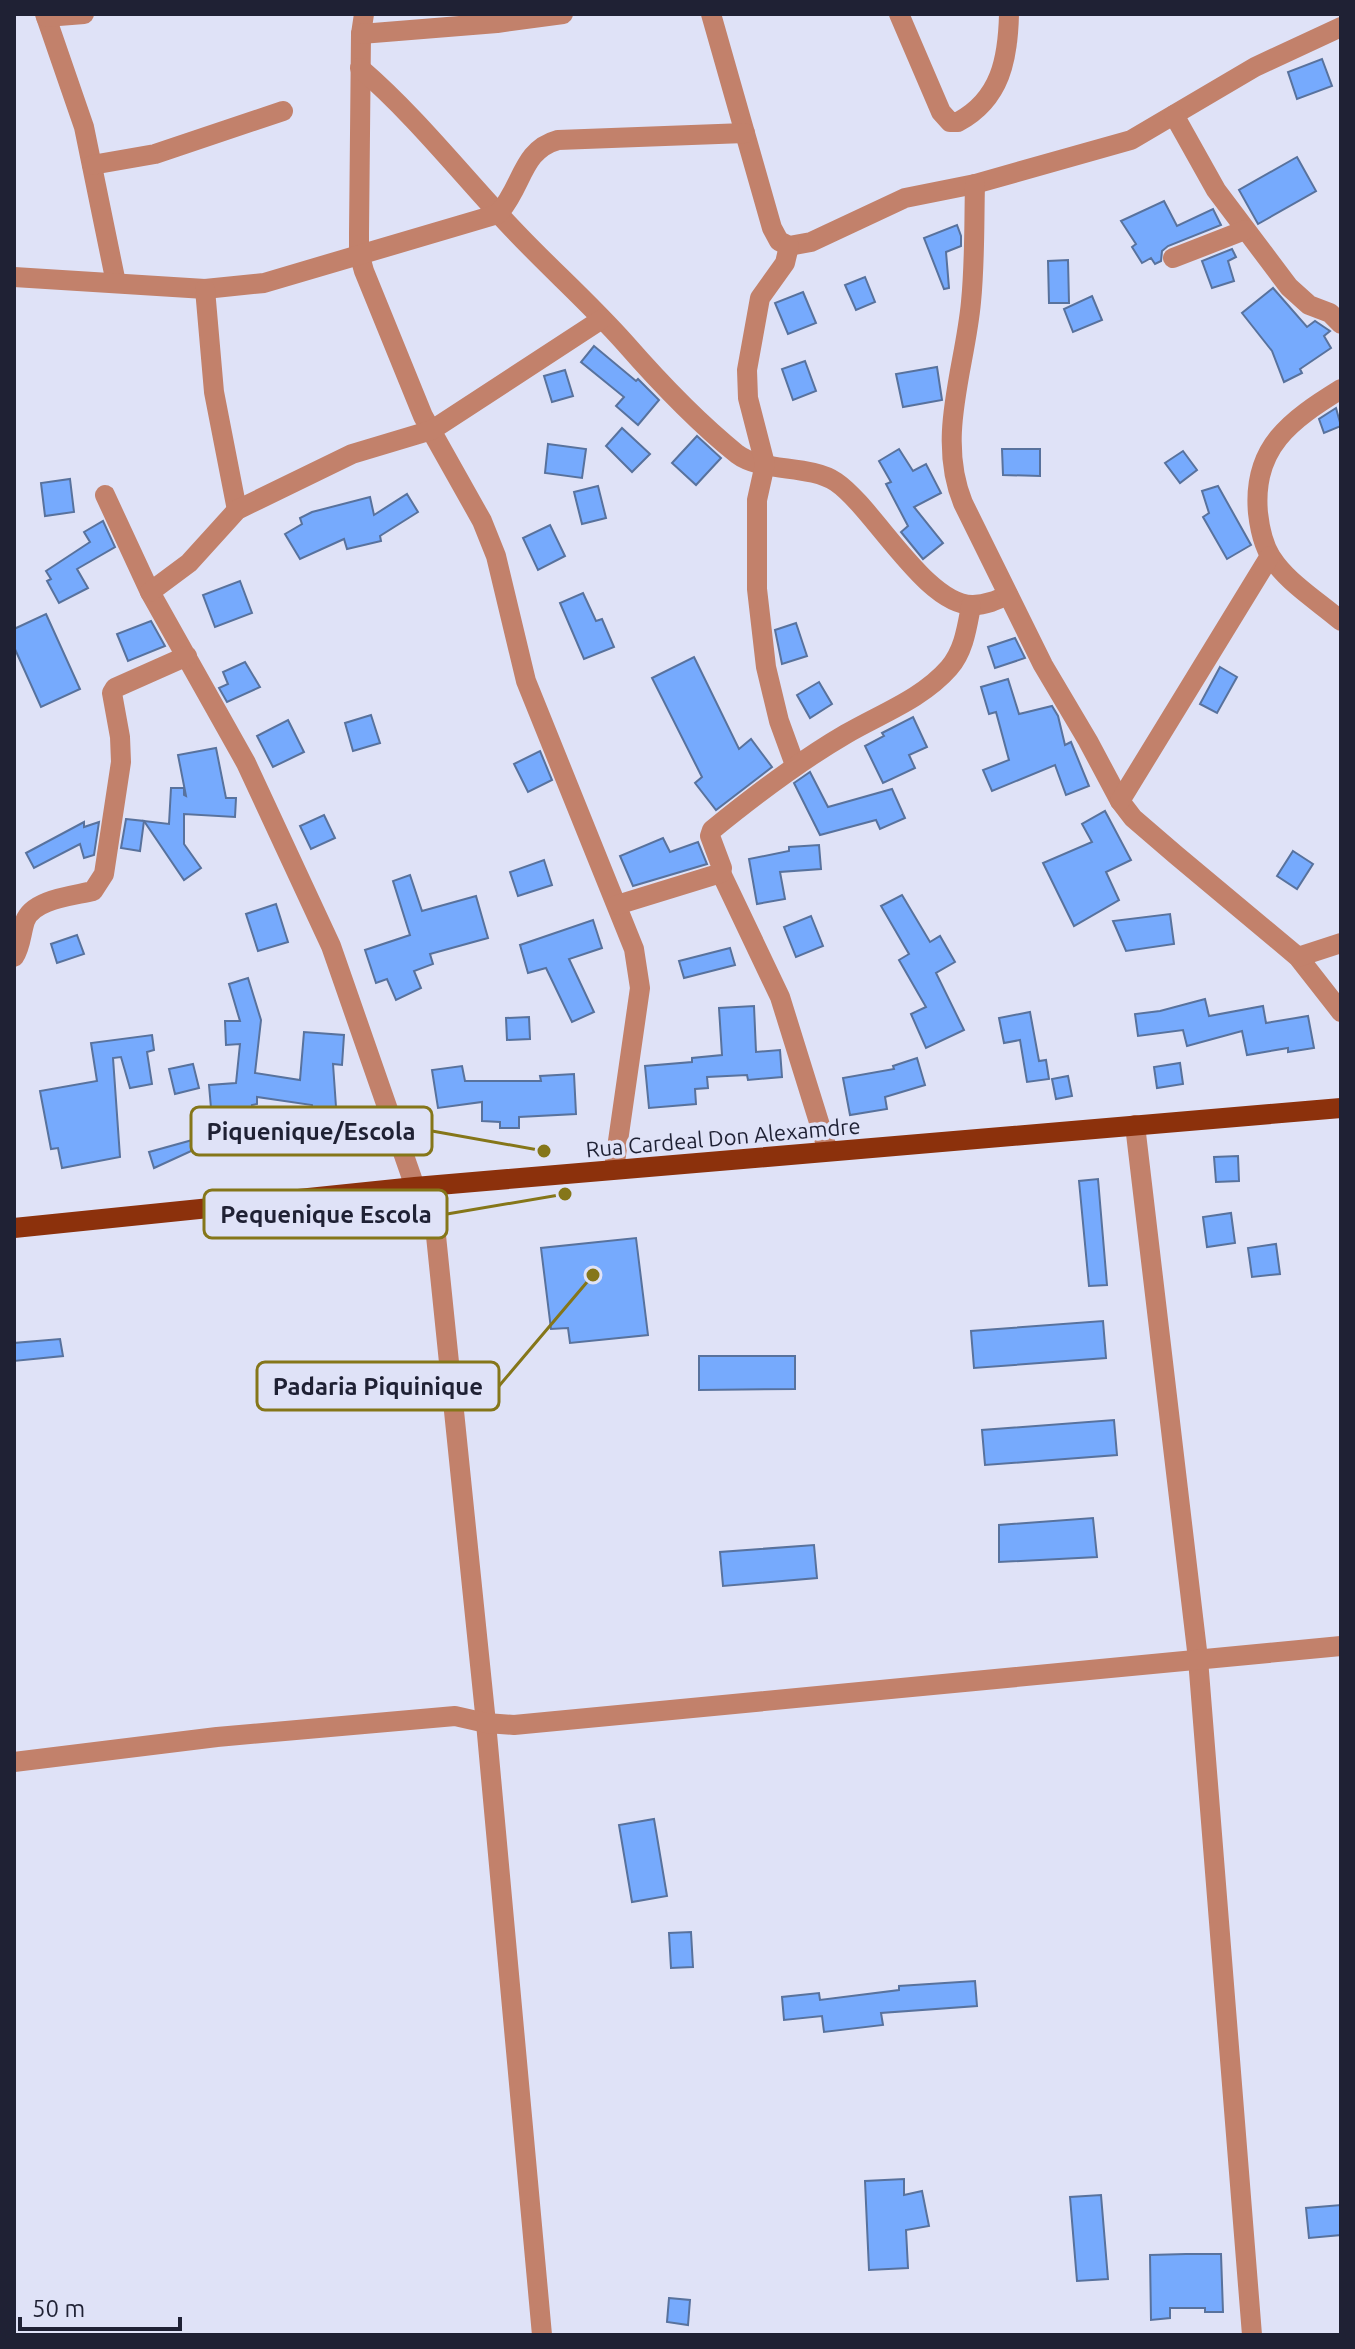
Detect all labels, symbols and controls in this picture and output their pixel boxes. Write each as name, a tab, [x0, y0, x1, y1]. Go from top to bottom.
callout: Piquenique/Escola	[191, 1107, 432, 1155]
street label: Rua Cardeal Don Alexamdre	[585, 1113, 861, 1161]
text: Piquenique/Escola	[206, 1118, 416, 1145]
callout: Pequenique Escola	[204, 1190, 447, 1238]
text: Pequenique Escola	[220, 1201, 432, 1228]
callout: Padaria Piquinique	[257, 1362, 499, 1410]
text: Padaria Piquinique	[273, 1373, 483, 1400]
scale bar	[20, 2281, 180, 2331]
text: 50 m	[32, 2295, 85, 2322]

